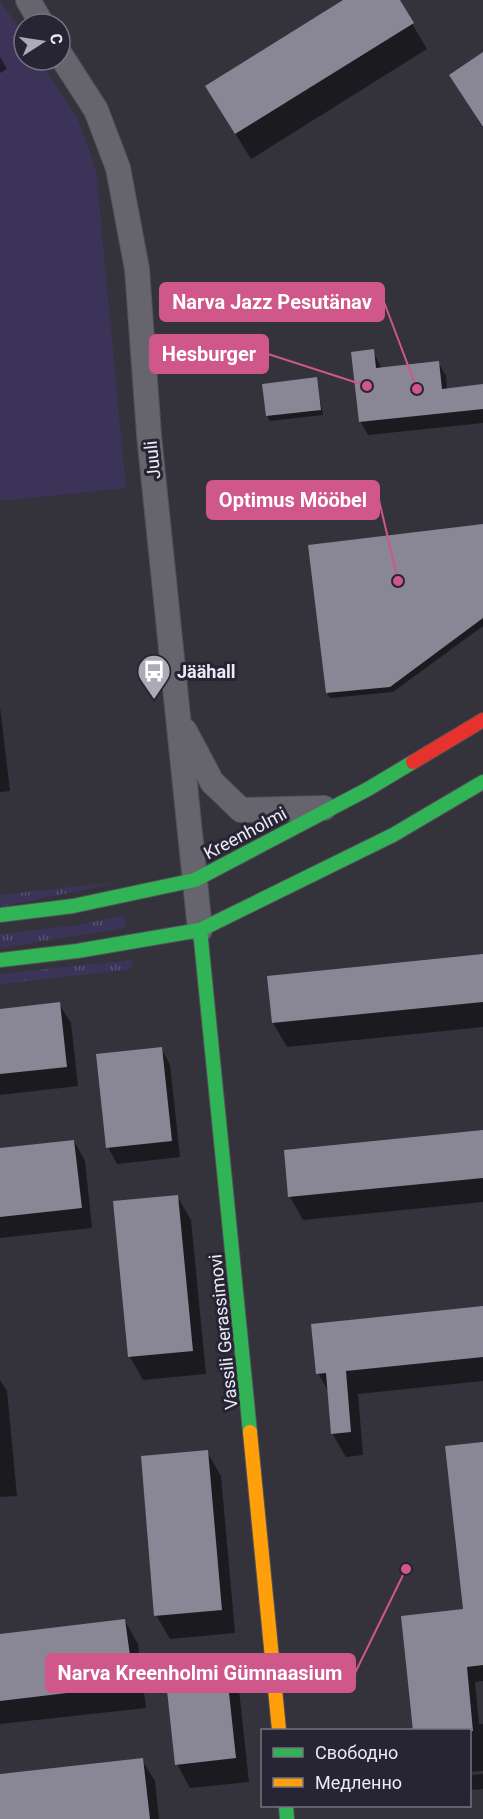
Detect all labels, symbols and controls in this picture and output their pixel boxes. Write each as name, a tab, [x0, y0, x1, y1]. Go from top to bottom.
north arrow	[12, 12, 72, 72]
text: С	[46, 32, 67, 46]
callout: Narva Jazz Pesutänav	[160, 283, 384, 321]
text: Narva Jazz Pesutänav	[172, 290, 372, 314]
callout: Hesburger	[150, 335, 268, 373]
text: Hesburger	[162, 342, 257, 366]
street label: Juuli	[140, 440, 164, 480]
callout: Optimus Mööbel	[207, 481, 379, 519]
text: Optimus Mööbel	[219, 488, 367, 512]
bus stop icon: Jäähall	[136, 653, 172, 700]
place label: Jäähall	[177, 661, 236, 682]
street label: Kreenholmi	[200, 802, 290, 864]
street label: Vassili Gerassimovi	[204, 1253, 242, 1411]
callout: Narva Kreenholmi Gümnaasium	[46, 1654, 355, 1692]
text: Narva Kreenholmi Gümnaasium	[58, 1661, 342, 1685]
legend	[261, 1729, 471, 1807]
text: Свободно	[315, 1742, 398, 1763]
text: Медленно	[315, 1772, 402, 1793]

